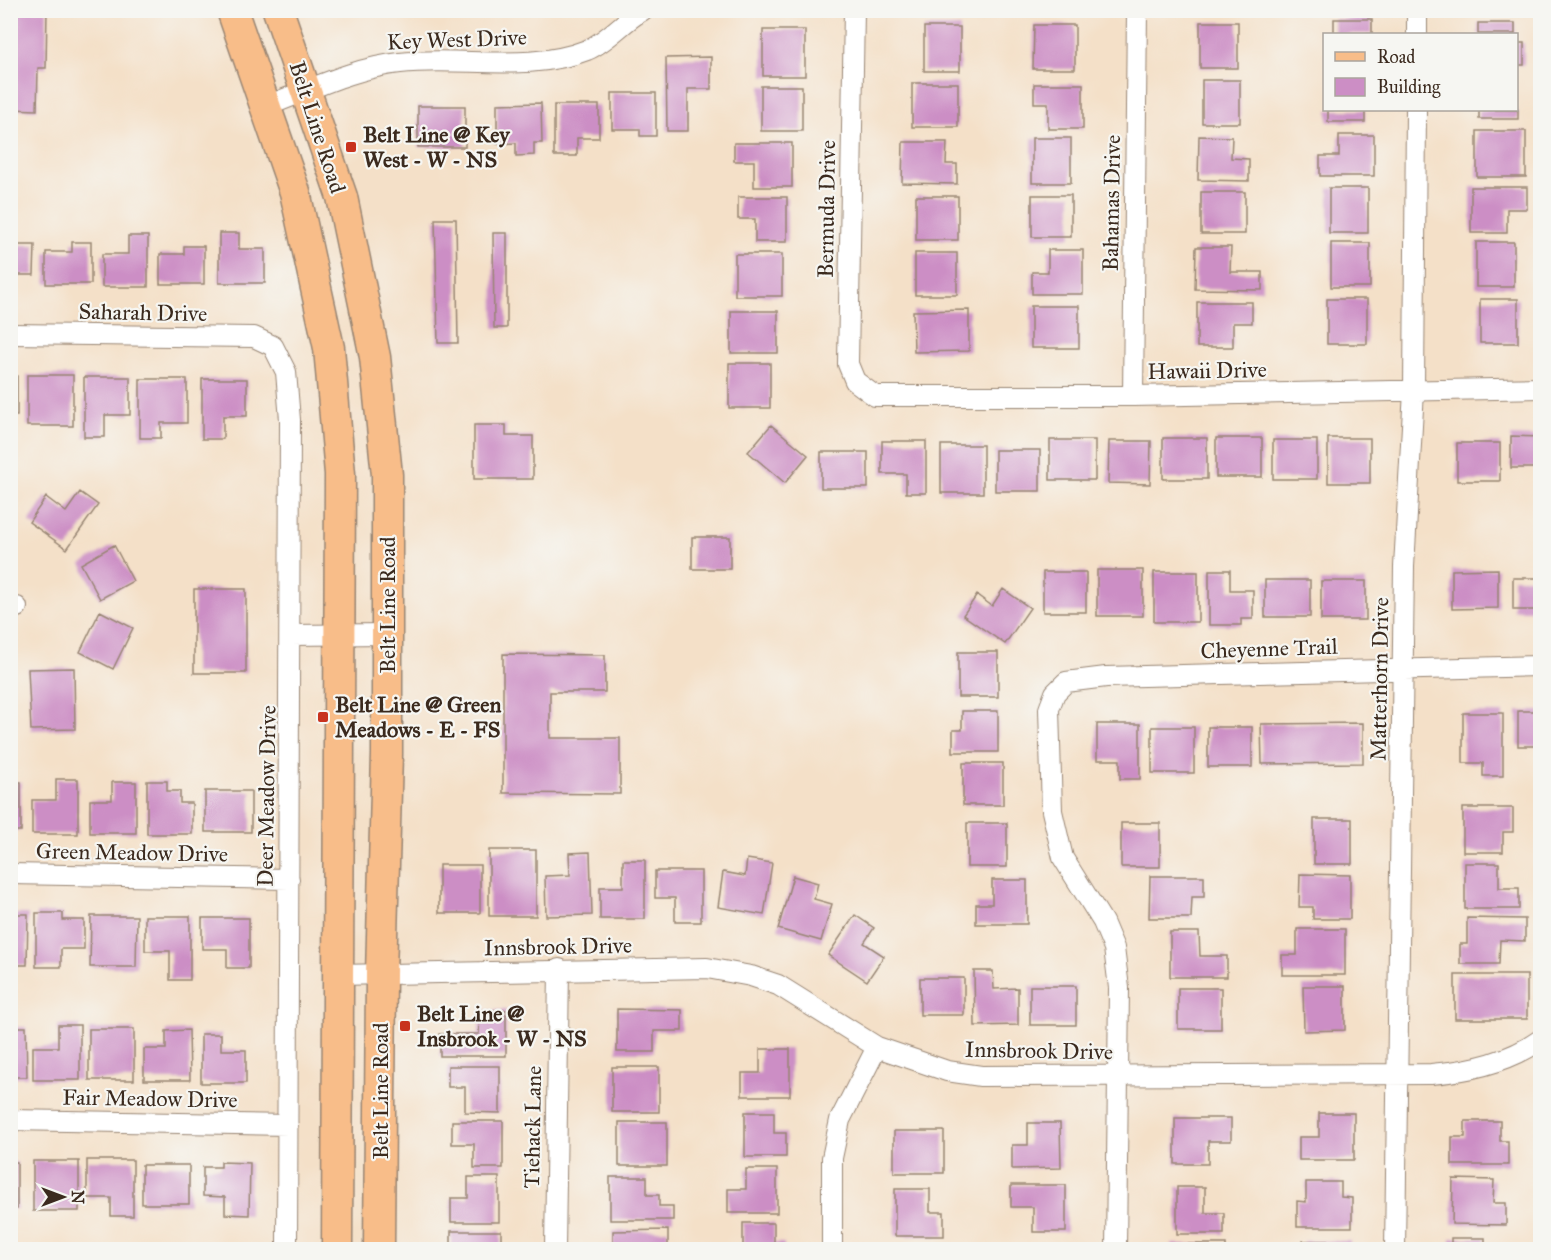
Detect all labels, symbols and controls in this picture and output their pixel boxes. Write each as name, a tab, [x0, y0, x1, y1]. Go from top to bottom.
street label: Key West Drive	[387, 24, 527, 55]
legend	[1323, 33, 1518, 111]
text: Road	[1377, 46, 1415, 68]
street label: Belt Line Road	[284, 58, 352, 197]
text: Building	[1377, 76, 1441, 99]
place label: Belt Line @ Key West - W - NS	[363, 121, 511, 173]
street label: Bahamas Drive	[1097, 134, 1126, 272]
marker: Belt Line @ Key West - W - NS	[344, 140, 358, 154]
street label: Bermuda Drive	[812, 140, 841, 278]
street label: Saharah Drive	[78, 298, 208, 327]
street label: Hawaii Drive	[1147, 356, 1267, 385]
street label: Belt Line Road	[374, 536, 401, 674]
street label: Matterhorn Drive	[1365, 597, 1394, 761]
street label: Cheyenne Trail	[1200, 633, 1338, 664]
place label: Belt Line @ Green Meadows - E - FS	[335, 691, 501, 743]
street label: Deer Meadow Drive	[251, 705, 282, 887]
marker: Belt Line @ Green Meadows - E - FS	[316, 710, 330, 724]
street label: Green Meadow Drive	[36, 837, 228, 868]
street label: Innsbrook Drive	[484, 932, 632, 961]
place label: Belt Line @ Insbrook - W - NS	[417, 1000, 587, 1052]
marker: Belt Line @ Insbrook - W - NS	[398, 1019, 412, 1033]
street label: Belt Line Road	[367, 1022, 394, 1160]
street label: Innsbrook Drive	[965, 1036, 1113, 1065]
street label: Tiehack Lane	[518, 1066, 547, 1188]
street label: Fair Meadow Drive	[62, 1083, 238, 1114]
north arrow	[33, 1167, 93, 1227]
text: N	[68, 1190, 87, 1204]

